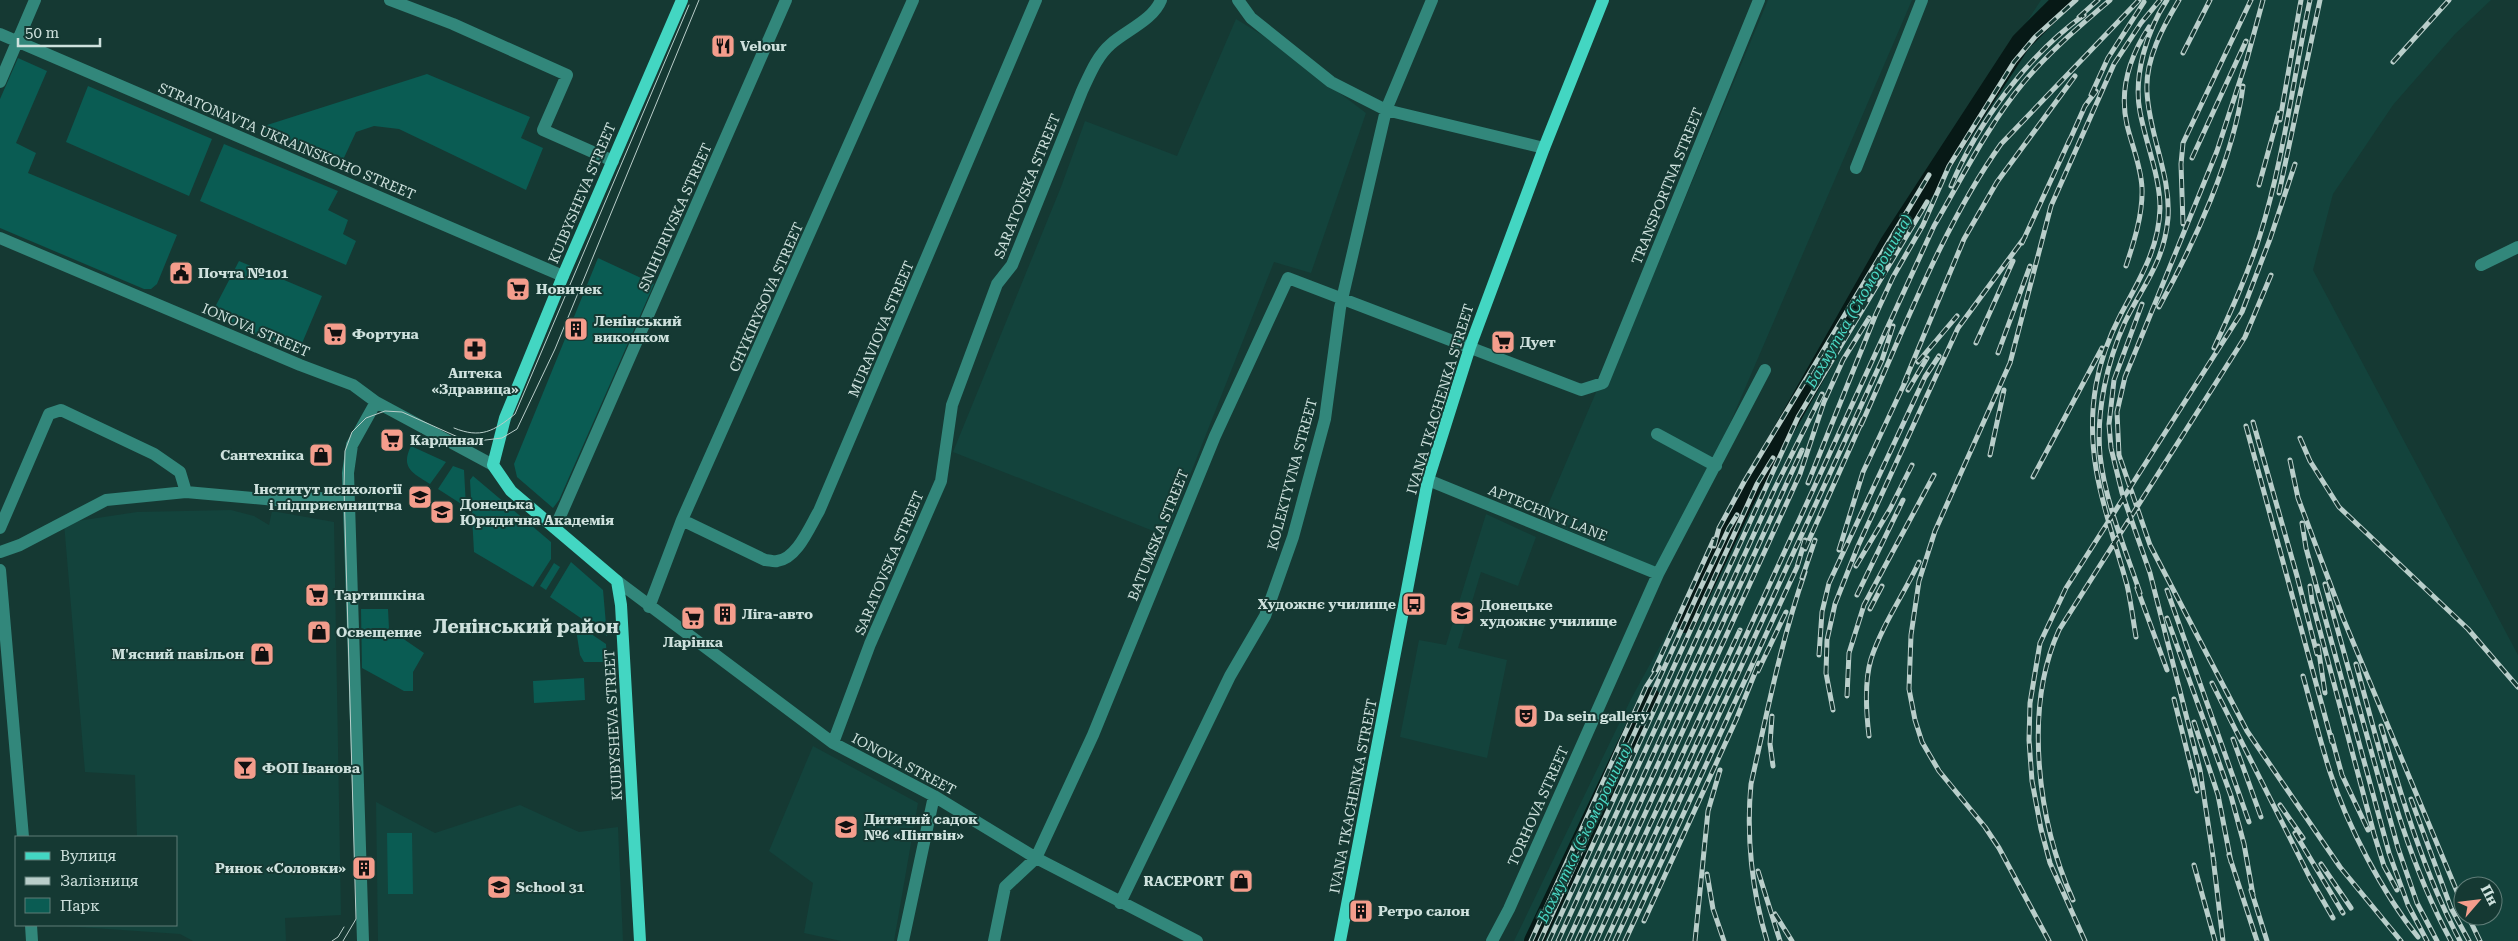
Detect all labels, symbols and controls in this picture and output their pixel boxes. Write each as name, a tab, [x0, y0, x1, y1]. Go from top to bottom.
scale bar	[18, 15, 100, 47]
text: 50 m	[25, 24, 60, 42]
restaurant icon: Velour	[710, 33, 736, 59]
place label: Velour	[740, 38, 787, 54]
street label: STRATONAVTA UKRAINSKOHO STREET	[156, 79, 418, 203]
street label: TRANSPORTNA STREET	[1628, 105, 1706, 267]
street label: SARATOVSKA STREET	[991, 111, 1063, 261]
street label: KUIBYSHEVA STREET	[545, 120, 619, 266]
street label: SNIHURIVSKA STREET	[635, 141, 715, 293]
water label: Бахмутка (Скоморошина)	[1801, 211, 1916, 392]
street label: CHYKIRYSOVA STREET	[726, 220, 806, 374]
street label: MURAVIOVA STREET	[845, 258, 917, 400]
public building icon: Почта №101	[168, 260, 194, 286]
place label: Почта №101	[198, 265, 288, 281]
supermarket icon: Новичек	[505, 276, 531, 302]
place label: Новичек	[536, 281, 602, 297]
street label: IONOVA STREET	[200, 300, 312, 360]
street label: IVANA TKACHENKA STREET	[1403, 302, 1477, 496]
place label: Ленінський виконком	[594, 313, 682, 345]
building icon: Ленінський виконком	[563, 316, 589, 342]
supermarket icon: Фортуна	[322, 321, 348, 347]
place label: Фортуна	[352, 326, 420, 342]
supermarket icon: Дует	[1490, 329, 1516, 355]
place label: Дует	[1520, 334, 1556, 350]
pharmacy icon: Аптека «Здравица»	[462, 336, 488, 362]
place label: Аптека «Здравица»	[431, 365, 519, 397]
street label: KOLEKTYVNA STREET	[1264, 396, 1320, 552]
supermarket icon: Кардинал	[379, 427, 405, 453]
place label: Кардинал	[410, 432, 484, 448]
shop icon: Сантехніка	[308, 442, 334, 468]
place label: Сантехніка	[220, 447, 305, 463]
street label: BATUMSKA STREET	[1124, 467, 1192, 603]
place label: Інститут психології і підприємництва	[254, 481, 403, 513]
street label: APTECHNYI LANE	[1486, 482, 1610, 544]
school or university icon: Інститут психології і підприємництва	[407, 484, 433, 510]
street label: SARATOVSKA STREET	[851, 489, 927, 637]
place label: Донецька Юридична Академія	[460, 496, 614, 528]
school or university icon: Донецька Юридична Академія	[429, 499, 455, 525]
supermarket icon: Тартишкіна	[304, 582, 330, 608]
place label: Тартишкіна	[334, 587, 425, 603]
bus stop icon: Художнє училище	[1401, 591, 1427, 617]
place label: Художнє училище	[1258, 596, 1396, 612]
place label: Донецьке художнє училище	[1480, 597, 1617, 629]
school or university icon: Донецьке художнє училище	[1449, 600, 1475, 626]
building icon: Ліга-авто	[712, 601, 738, 627]
supermarket icon: Ларінка	[680, 605, 706, 631]
place label: Ліга-авто	[742, 606, 813, 622]
district label: Ленінський район	[433, 615, 619, 638]
shop icon: Освещение	[306, 619, 332, 645]
place label: Освещение	[336, 624, 422, 640]
place label: Ларінка	[663, 634, 724, 650]
shop icon: М'ясний павільон	[249, 641, 275, 667]
place label: М'ясний павільон	[112, 646, 245, 662]
street label: KUIBYSHEVA STREET	[601, 649, 625, 801]
street label: IVANA TKACHENKA STREET	[1326, 697, 1380, 895]
theatre icon: Da sein gallery	[1513, 703, 1539, 729]
place label: Da sein gallery	[1544, 708, 1650, 724]
street label: IONOVA STREET	[849, 730, 959, 798]
water label: Бахмутка (Скоморошина)	[1533, 740, 1636, 926]
street label: TORHOVA STREET	[1504, 744, 1572, 868]
bar icon: ФОП Іванова	[232, 755, 258, 781]
place label: ФОП Іванова	[262, 760, 361, 776]
place label: Дитячий садок №6 «Пінгвін»	[864, 811, 978, 843]
school or university icon: Дитячий садок №6 «Пінгвін»	[833, 814, 859, 840]
legend	[15, 836, 178, 926]
text: Вулиця	[60, 847, 116, 865]
building icon: Ринок «Соловки»	[351, 855, 377, 881]
place label: Ринок «Соловки»	[215, 860, 346, 876]
shop icon: RACEPORT	[1228, 868, 1254, 894]
text: Залізниця	[60, 872, 139, 890]
place label: RACEPORT	[1143, 873, 1224, 889]
school or university icon: School 31	[486, 874, 512, 900]
north arrow	[2453, 876, 2503, 926]
place label: School 31	[516, 879, 585, 895]
text: Пн	[2478, 882, 2502, 908]
text: Парк	[60, 897, 100, 915]
building icon: Ретро салон	[1348, 898, 1374, 924]
place label: Ретро салон	[1378, 903, 1470, 919]

